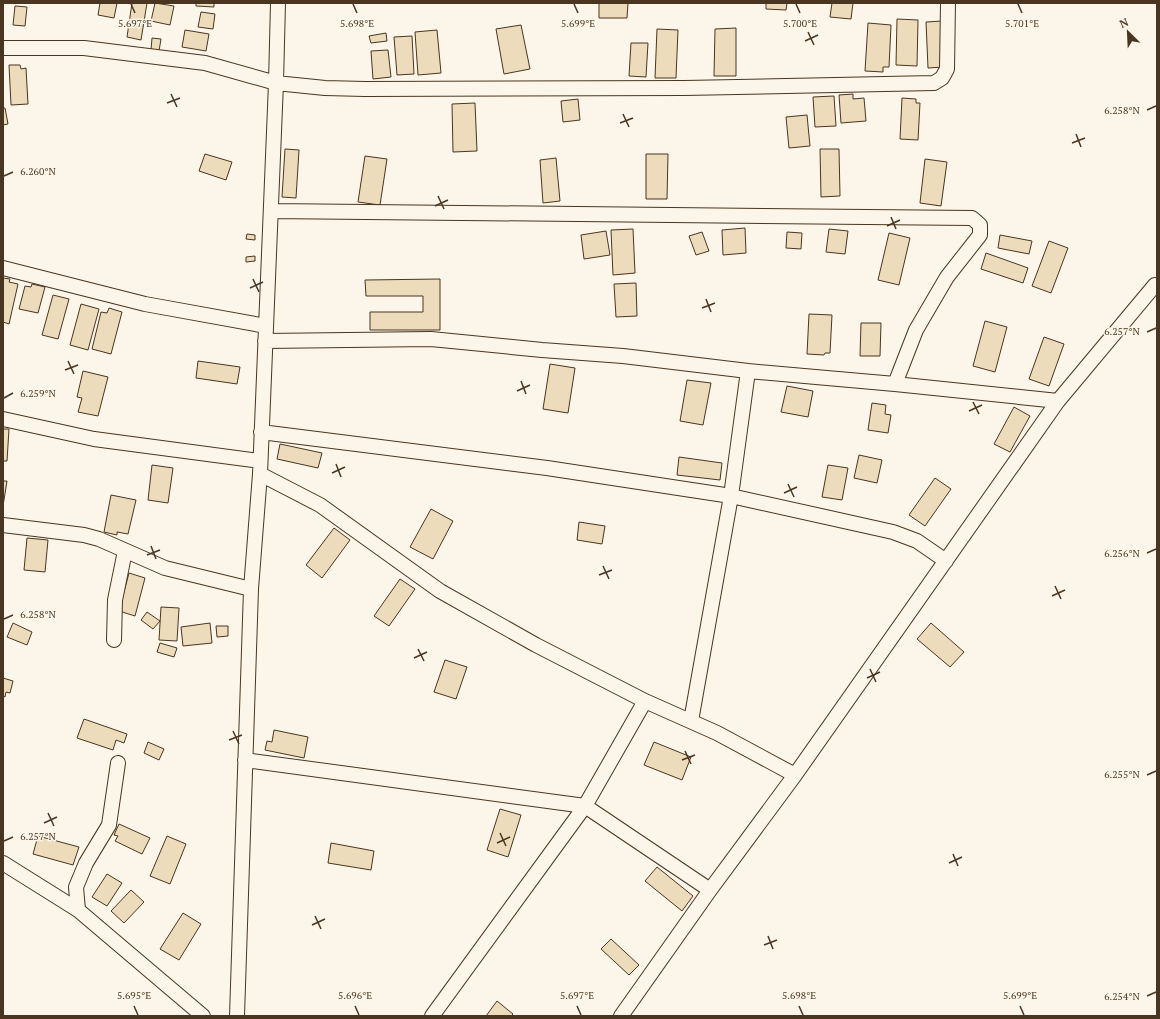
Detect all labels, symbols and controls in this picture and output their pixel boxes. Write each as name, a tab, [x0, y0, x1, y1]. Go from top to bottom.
north arrow	[1108, 12, 1148, 52]
text: N	[1117, 15, 1131, 31]
text: 5.697°E	[118, 17, 152, 30]
text: 5.698°E	[340, 17, 374, 30]
text: 5.699°E	[561, 17, 595, 30]
text: 5.700°E	[783, 17, 817, 30]
text: 5.701°E	[1005, 17, 1039, 30]
text: 6.258°N	[1104, 104, 1141, 117]
text: 6.260°N	[20, 165, 57, 178]
text: 6.257°N	[1104, 325, 1141, 338]
text: 6.259°N	[20, 387, 57, 400]
text: 6.256°N	[1104, 547, 1141, 560]
text: 6.258°N	[20, 608, 57, 621]
text: 6.255°N	[1104, 768, 1141, 781]
text: 6.257°N	[20, 830, 57, 843]
text: 5.695°E	[117, 989, 151, 1002]
text: 5.696°E	[338, 989, 372, 1002]
text: 5.697°E	[560, 989, 594, 1002]
text: 5.698°E	[782, 989, 816, 1002]
text: 5.699°E	[1003, 989, 1037, 1002]
text: 6.254°N	[1104, 990, 1141, 1003]

